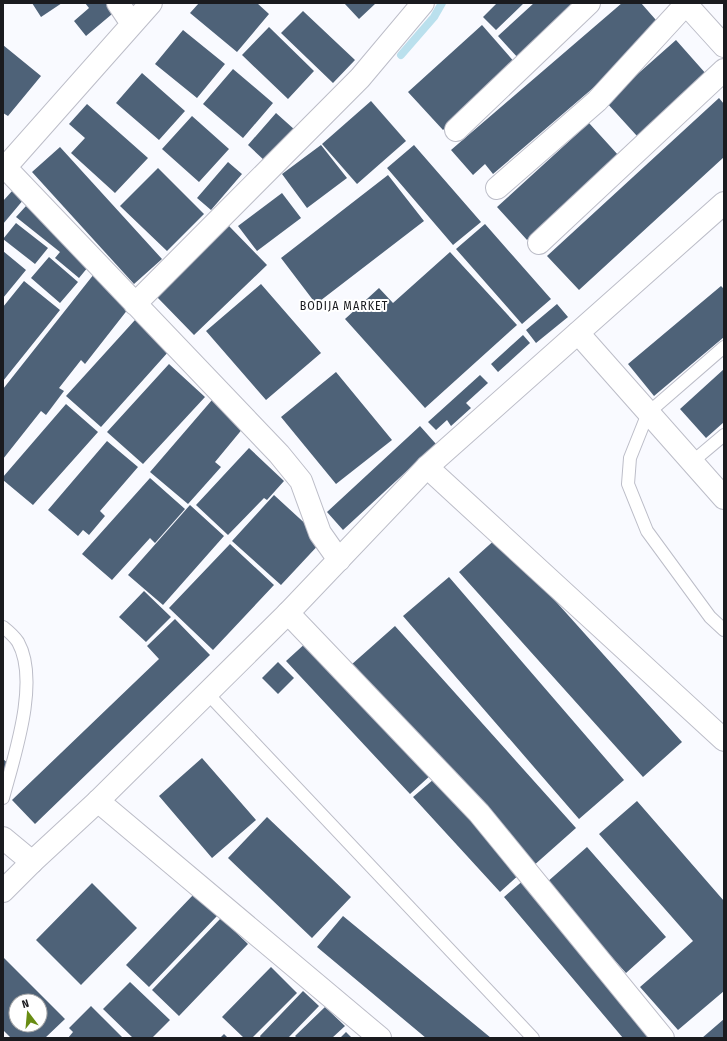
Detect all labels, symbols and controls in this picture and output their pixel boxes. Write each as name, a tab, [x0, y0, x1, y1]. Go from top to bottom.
district label: BODIJA MARKET	[300, 299, 388, 313]
north arrow	[8, 993, 48, 1033]
text: N	[20, 997, 30, 1011]

